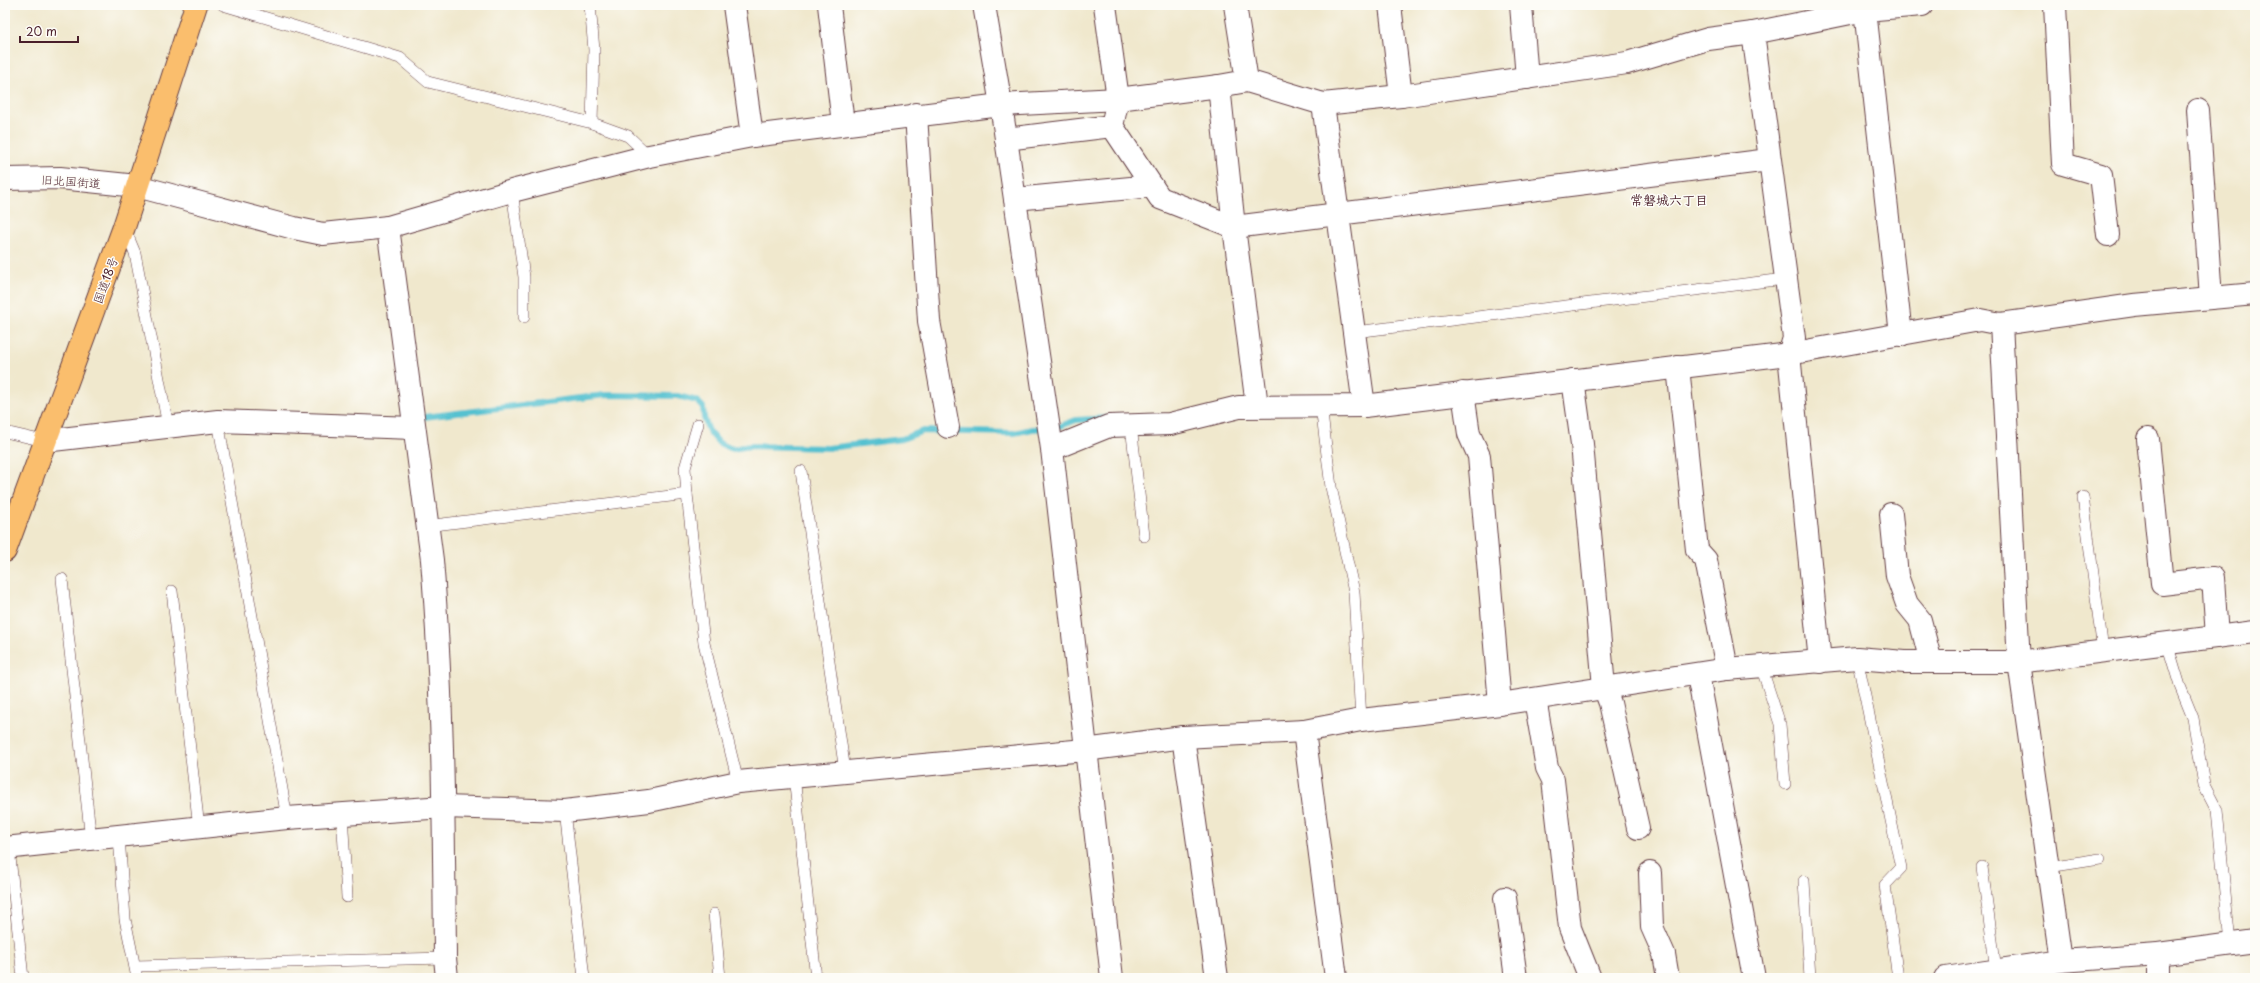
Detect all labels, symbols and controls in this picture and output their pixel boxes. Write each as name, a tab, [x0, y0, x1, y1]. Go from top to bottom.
scale bar	[20, 18, 78, 44]
text: 20 m	[26, 22, 57, 40]
street label: 旧北国街道	[40, 170, 102, 192]
district label: 常磐城六丁目	[1630, 190, 1708, 209]
street label: 国道18号	[88, 254, 122, 306]

